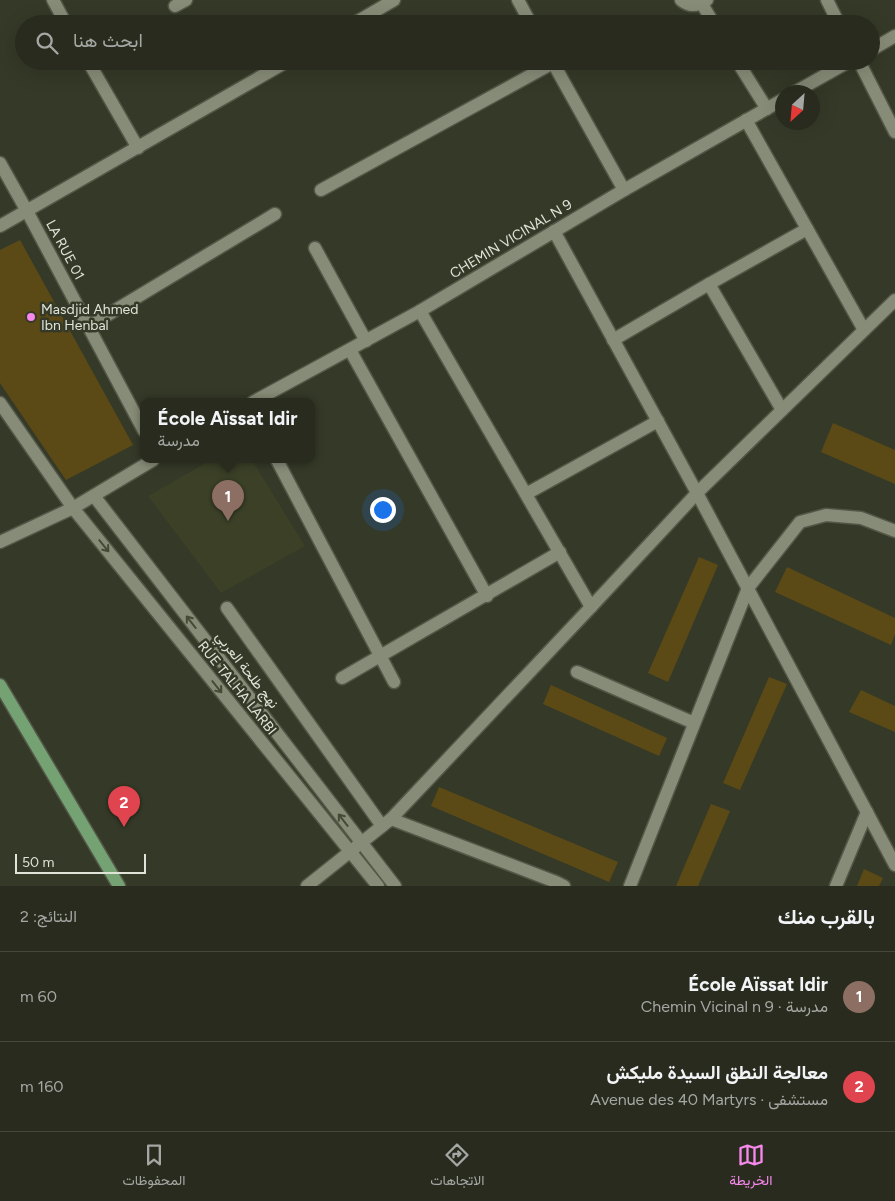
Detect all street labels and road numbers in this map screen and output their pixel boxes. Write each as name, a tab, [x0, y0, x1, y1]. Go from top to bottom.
street label: CHEMIN VICINAL N 9	[447, 196, 575, 282]
street label: LA RUE 01	[42, 217, 88, 283]
street label: نهج طلحة العربي	[209, 628, 282, 714]
street label: RUE TALHA LARBI	[194, 638, 280, 738]

